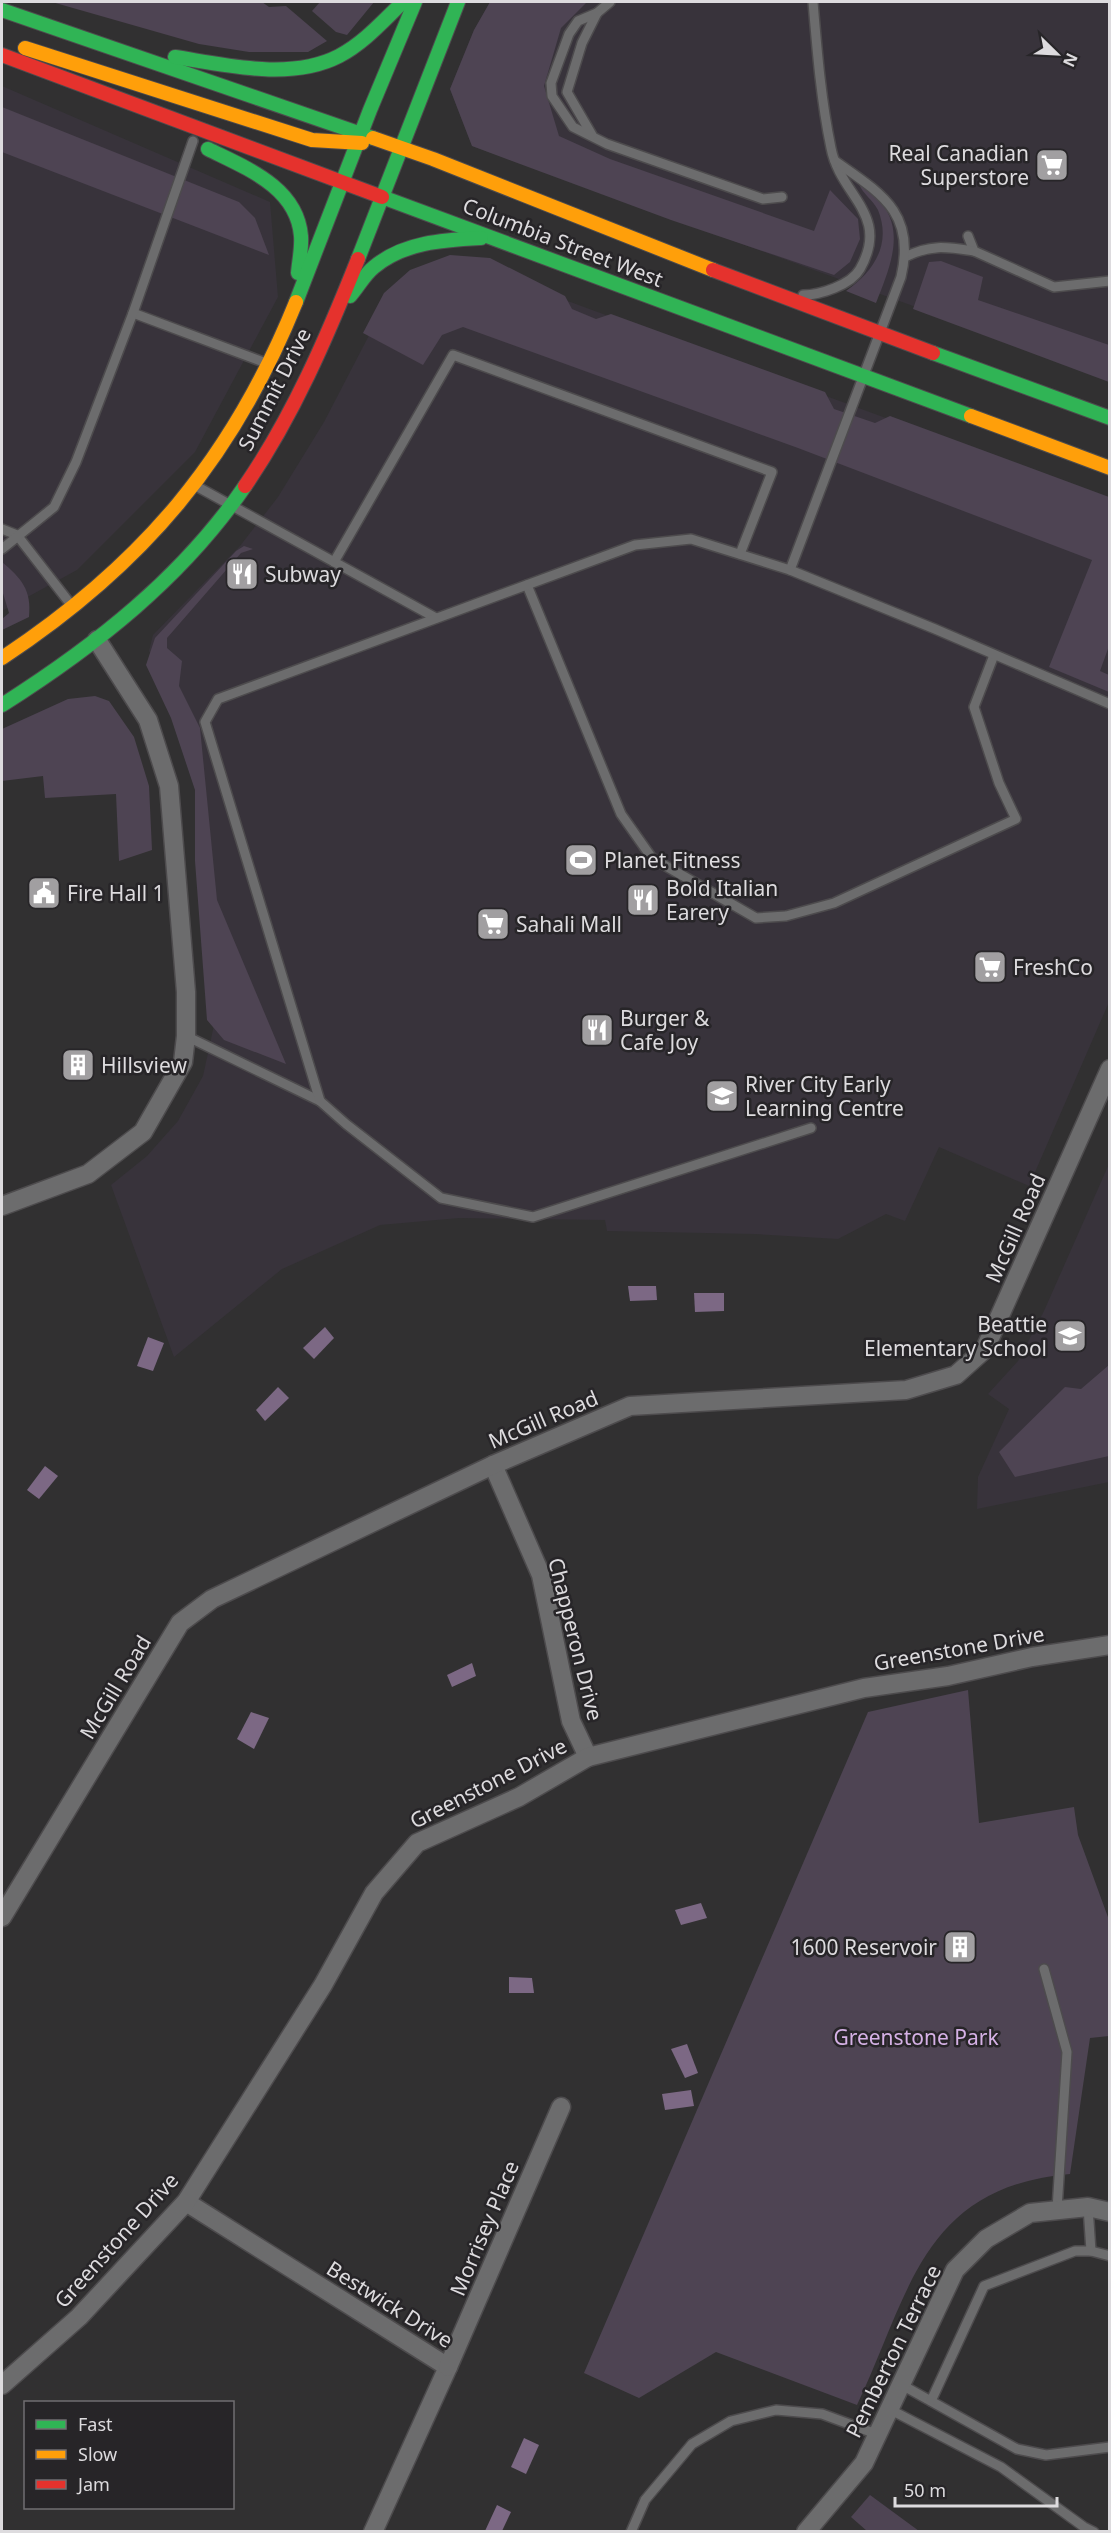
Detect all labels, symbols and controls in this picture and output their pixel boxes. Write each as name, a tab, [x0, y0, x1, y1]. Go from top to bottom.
north arrow	[1027, 24, 1087, 84]
text: N	[1058, 50, 1083, 71]
place label: Real Canadian Superstore	[889, 139, 1029, 191]
supermarket icon: Real Canadian Superstore	[1034, 147, 1070, 183]
street label: Columbia Street West	[459, 191, 667, 293]
street label: Summit Drive	[231, 323, 317, 455]
restaurant icon: Subway	[224, 556, 260, 592]
place label: Subway	[265, 560, 341, 588]
sports icon: Planet Fitness	[563, 842, 599, 878]
place label: Planet Fitness	[604, 846, 741, 874]
place label: Bold Italian Earery	[666, 874, 778, 926]
public building icon: Fire Hall 1	[26, 875, 62, 911]
place label: Fire Hall 1	[67, 879, 165, 907]
restaurant icon: Bold Italian Earery	[625, 882, 661, 918]
supermarket icon: Sahali Mall	[475, 906, 511, 942]
place label: Sahali Mall	[516, 910, 622, 938]
supermarket icon: FreshCo	[972, 949, 1008, 985]
place label: FreshCo	[1013, 953, 1093, 981]
place label: Burger & Cafe Joy	[620, 1004, 710, 1056]
restaurant icon: Burger & Cafe Joy	[579, 1012, 615, 1048]
building icon: Hillsview	[60, 1047, 96, 1083]
place label: Hillsview	[101, 1051, 187, 1079]
place label: River City Early Learning Centre	[745, 1070, 904, 1122]
school or university icon: River City Early Learning Centre	[704, 1078, 740, 1114]
street label: McGill Road	[978, 1169, 1052, 1287]
place label: Beattie Elementary School	[864, 1310, 1047, 1362]
school or university icon: Beattie Elementary School	[1052, 1318, 1088, 1354]
street label: McGill Road	[484, 1383, 602, 1455]
street label: Chapperon Drive	[542, 1555, 610, 1723]
street label: Greenstone Drive	[871, 1619, 1047, 1677]
street label: McGill Road	[73, 1630, 157, 1744]
street label: Greenstone Drive	[405, 1731, 571, 1835]
building icon: 1600 Reservoir	[942, 1929, 978, 1965]
place label: 1600 Reservoir	[791, 1933, 937, 1961]
park label: Greenstone Park	[833, 2023, 999, 2051]
street label: Morrisey Place	[443, 2156, 525, 2300]
street label: Greenstone Drive	[48, 2166, 184, 2314]
street label: Bestwick Drive	[322, 2254, 458, 2354]
street label: Pemberton Terrace	[839, 2260, 947, 2442]
legend	[24, 2401, 234, 2509]
text: Fast	[78, 2412, 113, 2436]
text: Slow	[78, 2442, 117, 2466]
scale bar	[895, 2470, 1057, 2508]
text: Jam	[76, 2472, 110, 2496]
text: 50 m	[904, 2478, 946, 2502]

